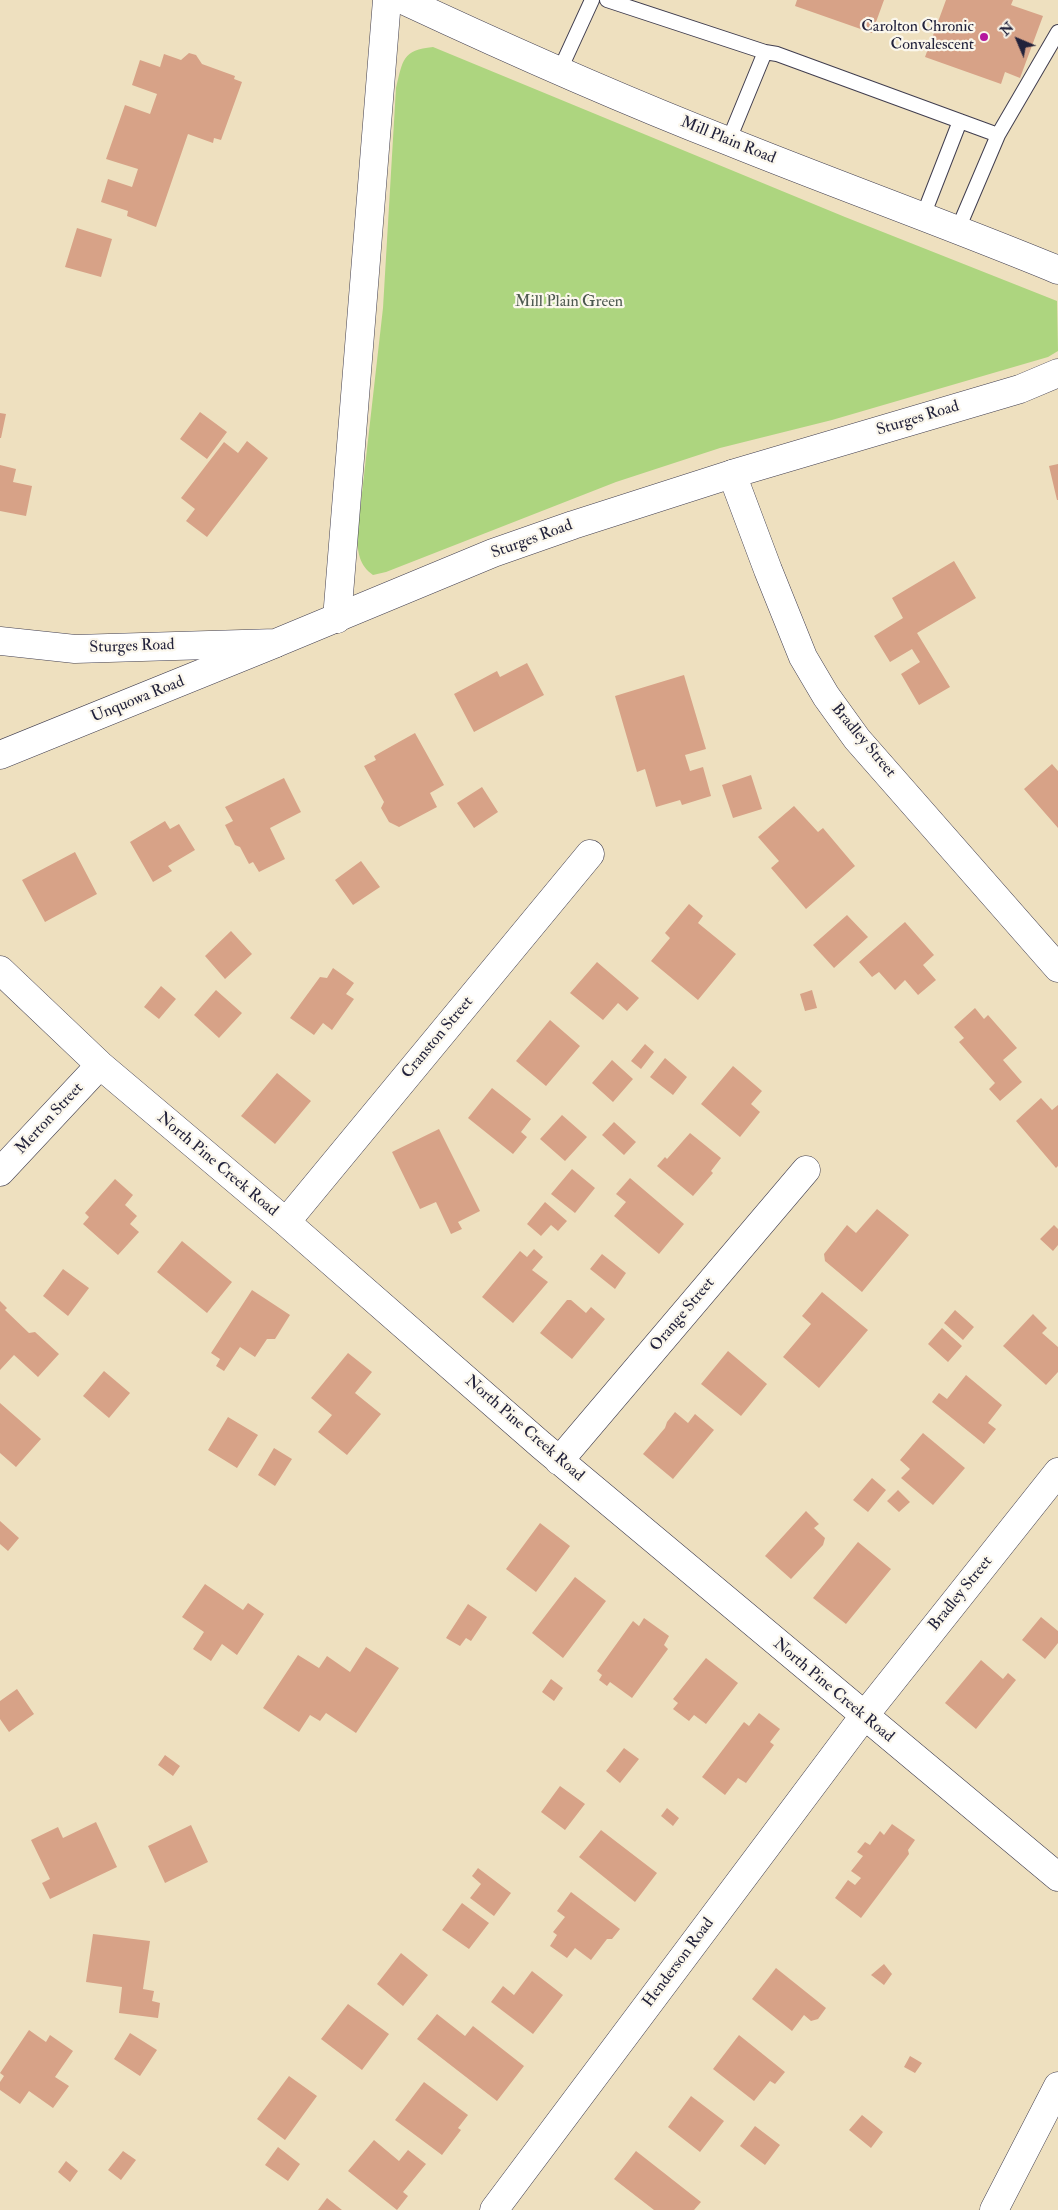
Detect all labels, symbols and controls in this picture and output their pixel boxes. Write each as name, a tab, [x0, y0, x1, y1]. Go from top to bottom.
north arrow	[993, 15, 1043, 65]
place label: Carolton Chronic Convalescent	[861, 18, 974, 56]
text: N	[997, 19, 1017, 39]
marker: Carolton Chronic Convalescent	[978, 31, 990, 43]
street label: Mill Plain Road	[678, 113, 778, 169]
park label: Mill Plain Green	[515, 293, 623, 313]
street label: Sturges Road	[874, 397, 962, 441]
street label: Sturges Road	[489, 516, 575, 564]
street label: Sturges Road	[89, 636, 175, 658]
street label: Unquowa Road	[89, 673, 187, 727]
street label: Bradley Street	[827, 700, 899, 782]
street label: Cranston Street	[398, 993, 478, 1083]
street label: Merton Street	[12, 1079, 88, 1159]
street label: North Pine Creek Road	[153, 1109, 281, 1221]
street label: Orange Street	[647, 1274, 719, 1356]
street label: North Pine Creek Road	[460, 1372, 588, 1486]
street label: Bradley Street	[925, 1553, 997, 1635]
street label: North Pine Creek Road	[769, 1635, 897, 1747]
street label: Henderson Road	[639, 1915, 719, 2011]

